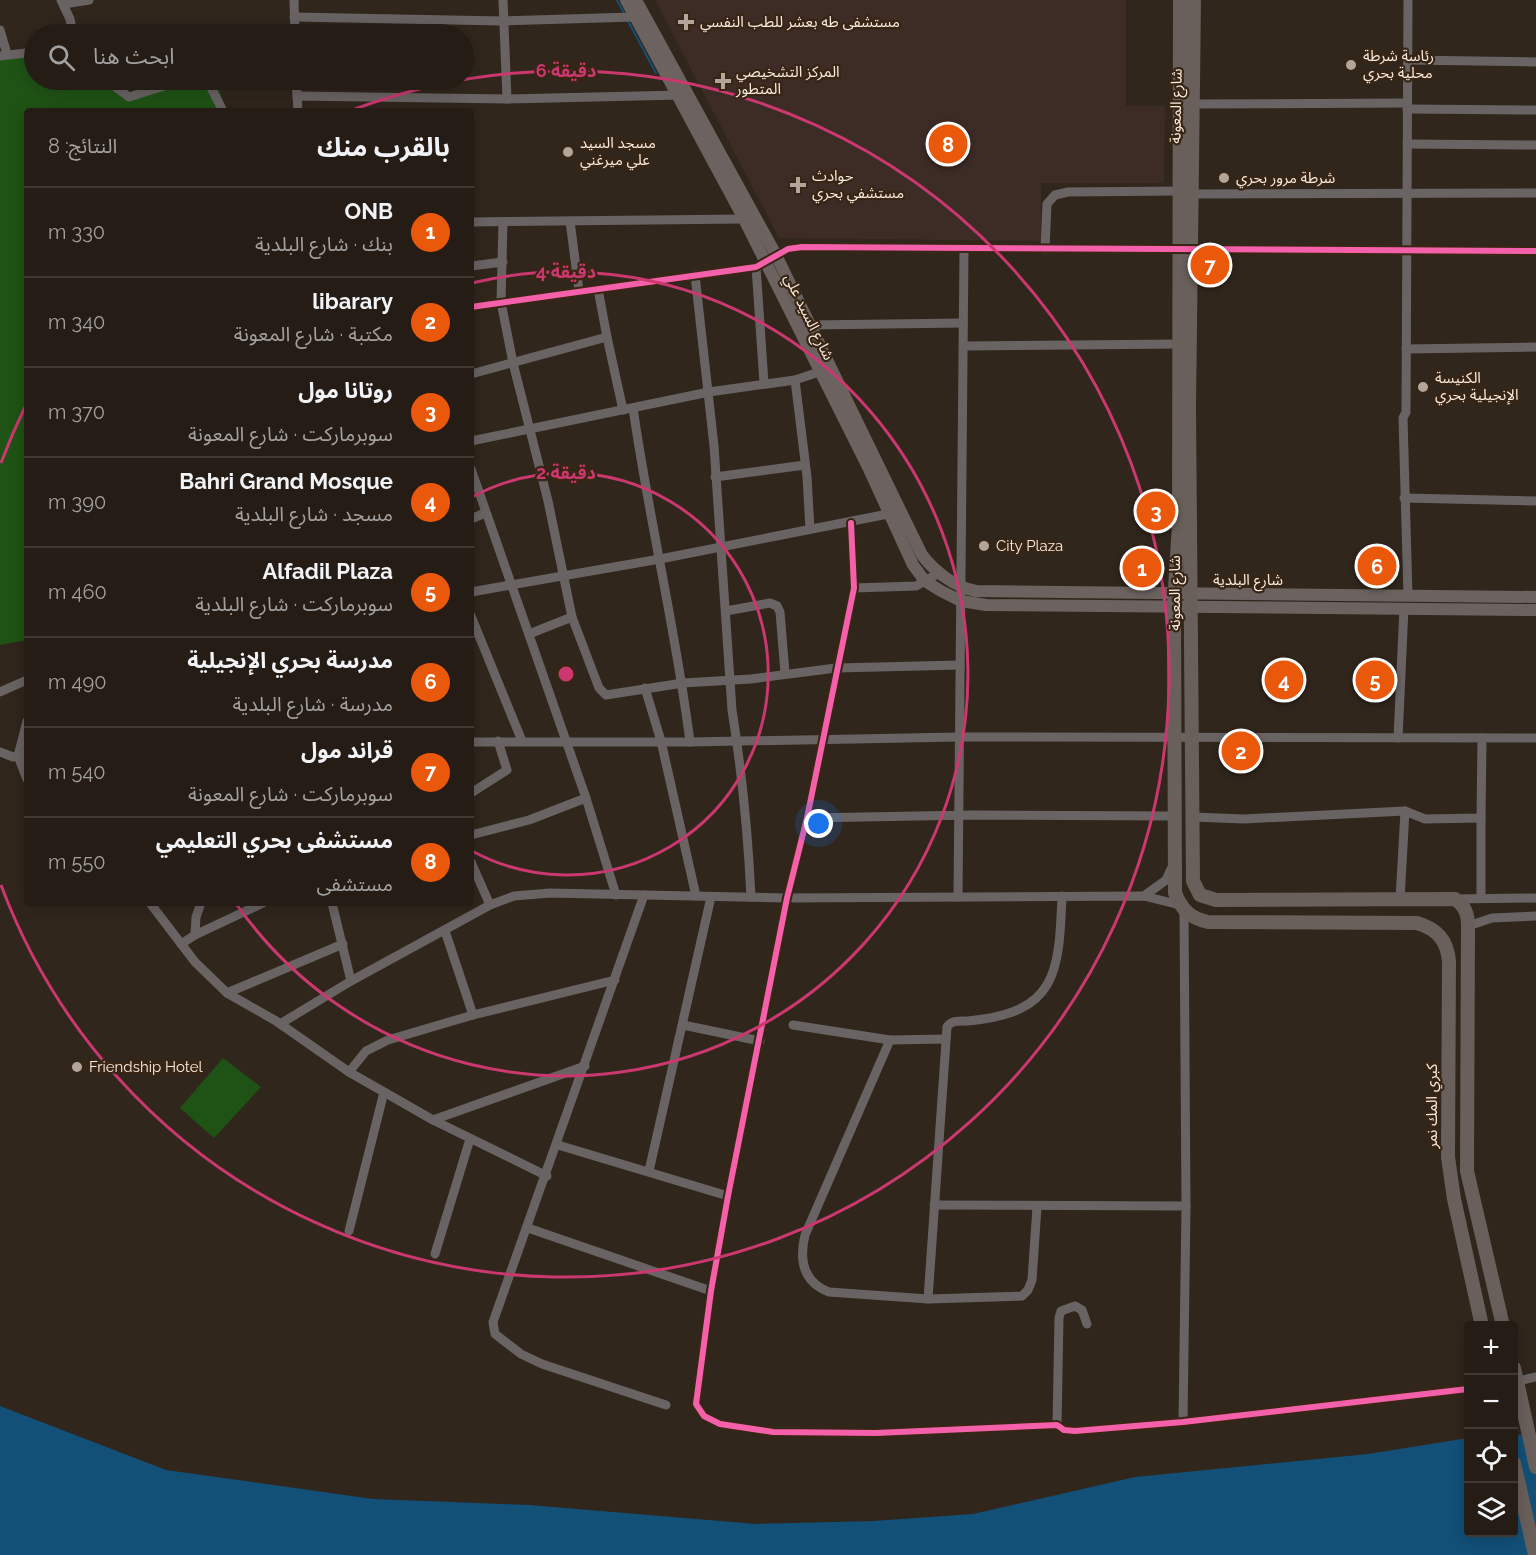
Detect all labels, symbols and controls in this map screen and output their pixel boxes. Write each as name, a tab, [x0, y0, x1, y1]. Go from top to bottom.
marker: مستشفى طه بعشر للطب النفسي	[677, 13, 695, 31]
place label: مستشفى طه بعشر للطب النفسي	[700, 13, 900, 33]
search box	[24, 24, 474, 90]
icon: search	[45, 41, 78, 74]
text: ابحث هنا	[93, 43, 174, 69]
place label: رئاسة شرطة محلية بحري	[1363, 47, 1434, 84]
marker: رئاسة شرطة محلية بحري	[1344, 58, 1358, 72]
text: 6 دقيقة	[536, 60, 596, 81]
place label: المركز التشخيصي المتطور	[735, 63, 840, 98]
street label: شارع المعونة	[1166, 68, 1189, 144]
marker: المركز التشخيصي المتطور	[714, 72, 732, 90]
pin: 8	[928, 122, 968, 166]
text: بالقرب منك	[317, 132, 450, 162]
text: النتائج: 8	[48, 134, 117, 158]
place label: مسجد السيد علي ميرغني	[580, 134, 656, 171]
marker: مسجد السيد علي ميرغني	[561, 145, 575, 159]
place label: حوادث مستشفي بحري	[812, 167, 904, 204]
place label: شرطة مرور بحري	[1236, 169, 1336, 189]
marker: شرطة مرور بحري	[1217, 171, 1231, 185]
marker: حوادث مستشفي بحري	[789, 176, 807, 194]
text: ONB	[345, 198, 393, 224]
text: 330 m	[48, 220, 105, 244]
text: 1	[426, 220, 435, 244]
text: بنك · شارع البلدية	[255, 232, 393, 256]
pin: 7	[1190, 242, 1230, 288]
text: 4 دقيقة	[536, 261, 596, 282]
street label: شارع السيد علي	[778, 271, 838, 365]
text: libarary	[312, 288, 393, 314]
text: 340 m	[48, 310, 105, 334]
text: 2	[425, 310, 436, 334]
text: مكتبة · شارع المعونة	[234, 322, 393, 346]
place label: الكنيسة الإنجيلية بحري	[1435, 369, 1519, 406]
text: روتانا مول	[298, 377, 393, 403]
marker: الكنيسة الإنجيلية بحري	[1416, 380, 1430, 394]
text: 370 m	[48, 400, 105, 424]
text: 3	[425, 400, 436, 424]
text: سوبرماركت · شارع المعونة	[188, 422, 393, 446]
text: 2 دقيقة	[536, 462, 596, 483]
text: Bahri Grand Mosque	[179, 468, 393, 494]
pin: 3	[1136, 488, 1176, 534]
text: 390 m	[48, 490, 106, 514]
text: 4	[425, 490, 436, 514]
text: مسجد · شارع البلدية	[235, 502, 393, 526]
place label: City Plaza	[996, 537, 1063, 555]
marker: City Plaza	[977, 539, 991, 553]
pin: 6	[1358, 544, 1396, 588]
pin: 1	[1122, 546, 1162, 590]
street label: شارع المعونة	[1166, 555, 1187, 631]
text: Alfadil Plaza	[262, 558, 393, 584]
street label: شارع البلدية	[1213, 571, 1283, 592]
text: 460 m	[48, 580, 107, 604]
text: 5	[425, 580, 436, 604]
text: سوبرماركت · شارع البلدية	[195, 592, 393, 616]
text: مدرسة بحري الإنجيلية	[187, 647, 393, 673]
pin: 4	[1264, 658, 1304, 702]
pin: 5	[1356, 658, 1394, 702]
centre of rings	[556, 664, 576, 684]
text: 490 m	[48, 670, 106, 694]
text: 6	[424, 670, 437, 694]
text: مدرسة · شارع البلدية	[233, 692, 393, 716]
pin: 2	[1222, 728, 1260, 774]
text: قراند مول	[301, 737, 393, 763]
text: 540 m	[48, 760, 106, 784]
text: 7	[425, 760, 436, 784]
text: سوبرماركت · شارع المعونة	[188, 782, 393, 806]
your location	[804, 809, 833, 838]
text: مستشفى بحري التعليمي	[156, 827, 393, 853]
text: 550 m	[48, 850, 106, 874]
text: 8	[424, 850, 437, 874]
text: مستشفى	[316, 872, 393, 896]
place label: Friendship Hotel	[89, 1058, 203, 1076]
marker: Friendship Hotel	[70, 1060, 84, 1074]
street label: كبري المك نمر	[1423, 1063, 1443, 1149]
map controls	[1464, 1321, 1518, 1537]
button: +	[1464, 1321, 1518, 1375]
button: −	[1464, 1375, 1518, 1429]
button: locate	[1464, 1429, 1518, 1483]
button: layers	[1464, 1483, 1518, 1537]

